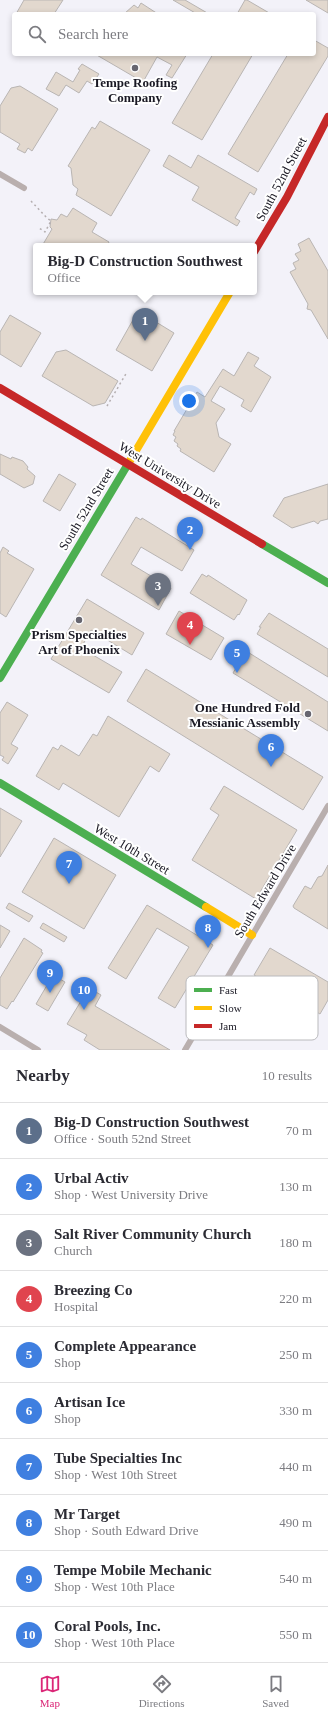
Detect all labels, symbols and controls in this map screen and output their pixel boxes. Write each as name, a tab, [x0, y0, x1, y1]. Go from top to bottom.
search box	[12, 12, 316, 56]
icon: search	[26, 23, 48, 45]
text: Search here	[58, 26, 128, 42]
marker: Tempe Roofing Company	[130, 63, 140, 73]
place label: Tempe Roofing Company	[93, 75, 178, 105]
street label: South 52nd Street	[253, 134, 310, 224]
popup	[33, 243, 257, 295]
text: Big-D Construction Southwest	[47, 253, 243, 269]
text: Office	[47, 270, 80, 285]
pin: 1	[132, 308, 158, 341]
your location	[179, 391, 199, 411]
street label: West University Drive	[116, 439, 224, 512]
street label: South 52nd Street	[56, 465, 117, 553]
pin: 2	[177, 517, 203, 550]
pin: 3	[145, 573, 171, 606]
pin: 4	[177, 612, 203, 645]
marker: Prism Specialties Art of Phoenix	[74, 615, 84, 625]
place label: Prism Specialties Art of Phoenix	[32, 627, 126, 657]
pin: 5	[224, 640, 250, 673]
place label: One Hundred Fold Messianic Assembly	[189, 700, 301, 730]
marker: One Hundred Fold Messianic Assembly	[303, 709, 313, 719]
pin: 6	[258, 734, 284, 767]
street label: West 10th Street	[91, 821, 173, 878]
street label: South Edward Drive	[231, 841, 299, 941]
pin: 7	[56, 851, 82, 884]
pin: 8	[195, 915, 221, 948]
pin: 9	[37, 960, 63, 993]
legend	[186, 976, 318, 1040]
pin: 10	[71, 977, 97, 1010]
text: Fast	[219, 984, 237, 996]
text: Slow	[219, 1002, 242, 1014]
text: Jam	[219, 1020, 237, 1032]
text: Nearby	[16, 1066, 70, 1085]
text: 10 results	[262, 1068, 312, 1083]
text: Big-D Construction Southwest	[54, 1114, 249, 1130]
text: 1	[26, 1123, 32, 1138]
text: 70 m	[286, 1123, 312, 1138]
text: Office · South 52nd Street	[54, 1131, 191, 1146]
text: Urbal Activ	[54, 1170, 129, 1186]
text: 2	[26, 1179, 32, 1194]
text: 130 m	[279, 1179, 312, 1194]
text: Shop · West University Drive	[54, 1187, 208, 1202]
text: Salt River Community Church	[54, 1226, 251, 1242]
text: 3	[26, 1235, 32, 1250]
text: 180 m	[279, 1235, 312, 1250]
text: Church	[54, 1243, 92, 1258]
text: Breezing Co	[54, 1282, 132, 1298]
text: 4	[26, 1291, 32, 1306]
text: 220 m	[279, 1291, 312, 1306]
text: Hospital	[54, 1299, 98, 1314]
text: Complete Appearance	[54, 1338, 196, 1354]
text: 5	[26, 1347, 32, 1362]
text: 250 m	[279, 1347, 312, 1362]
text: Shop	[54, 1355, 81, 1370]
text: Artisan Ice	[54, 1394, 125, 1410]
text: 6	[26, 1403, 32, 1418]
text: 330 m	[279, 1403, 312, 1418]
text: Shop	[54, 1411, 81, 1426]
text: Tube Specialties Inc	[54, 1450, 182, 1466]
text: 7	[26, 1459, 32, 1474]
text: 440 m	[279, 1459, 312, 1474]
text: Shop · West 10th Street	[54, 1467, 177, 1482]
text: Mr Target	[54, 1506, 120, 1522]
text: 8	[26, 1515, 32, 1530]
text: 490 m	[279, 1515, 312, 1530]
text: Shop · South Edward Drive	[54, 1523, 198, 1538]
text: Tempe Mobile Mechanic	[54, 1562, 212, 1578]
text: 9	[26, 1571, 32, 1586]
text: 540 m	[279, 1571, 312, 1586]
text: Shop · West 10th Place	[54, 1579, 175, 1594]
text: Coral Pools, Inc.	[54, 1618, 161, 1634]
text: 10	[23, 1627, 36, 1642]
text: 550 m	[279, 1627, 312, 1642]
text: Shop · West 10th Place	[54, 1635, 175, 1650]
tab: Map	[39, 1673, 61, 1709]
tab: Directions	[139, 1673, 184, 1709]
tab: Saved	[262, 1673, 289, 1709]

